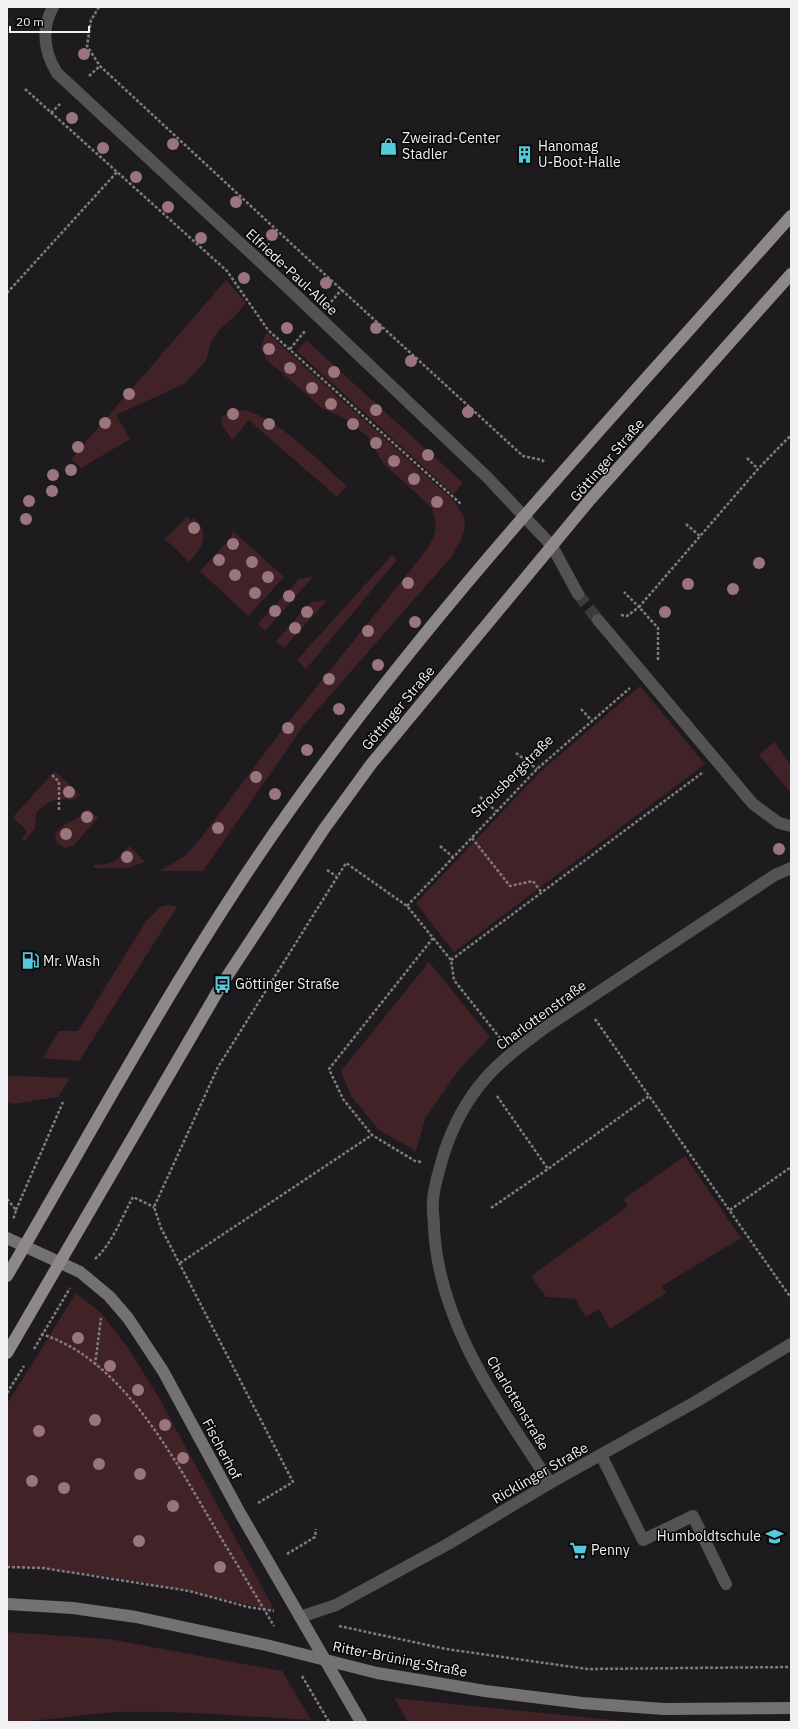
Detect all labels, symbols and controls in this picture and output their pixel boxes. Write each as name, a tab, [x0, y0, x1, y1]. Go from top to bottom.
scale bar	[10, 8, 89, 34]
text: 20 m	[16, 14, 44, 29]
place label: Zweirad-Center Stadler	[402, 129, 500, 163]
shop icon: Zweirad-Center Stadler	[379, 136, 399, 156]
place label: Hanomag U-Boot-Halle	[538, 137, 621, 171]
building icon: Hanomag U-Boot-Halle	[515, 144, 535, 164]
street label: Elfriede-Paul-Allee	[242, 225, 342, 319]
street label: Göttinger Straße	[566, 414, 648, 505]
street label: Göttinger Straße	[358, 662, 439, 754]
street label: Strousbergstraße	[467, 731, 557, 821]
fuel station icon: Mr. Wash	[20, 951, 40, 971]
place label: Mr. Wash	[43, 952, 100, 970]
bus stop icon: Göttinger Straße	[212, 974, 232, 994]
place label: Göttinger Straße	[235, 975, 340, 993]
street label: Charlottenstraße	[492, 976, 590, 1054]
street label: Charlottenstraße	[483, 1352, 553, 1454]
street label: Fischerhof	[199, 1416, 246, 1483]
street label: Ricklinger Straße	[489, 1438, 591, 1508]
school or university icon: Humboldtschule	[764, 1526, 784, 1546]
place label: Humboldtschule	[657, 1527, 761, 1545]
supermarket icon: Penny	[568, 1540, 588, 1560]
place label: Penny	[591, 1541, 630, 1559]
street label: Ritter-Brüning-Straße	[331, 1637, 469, 1681]

